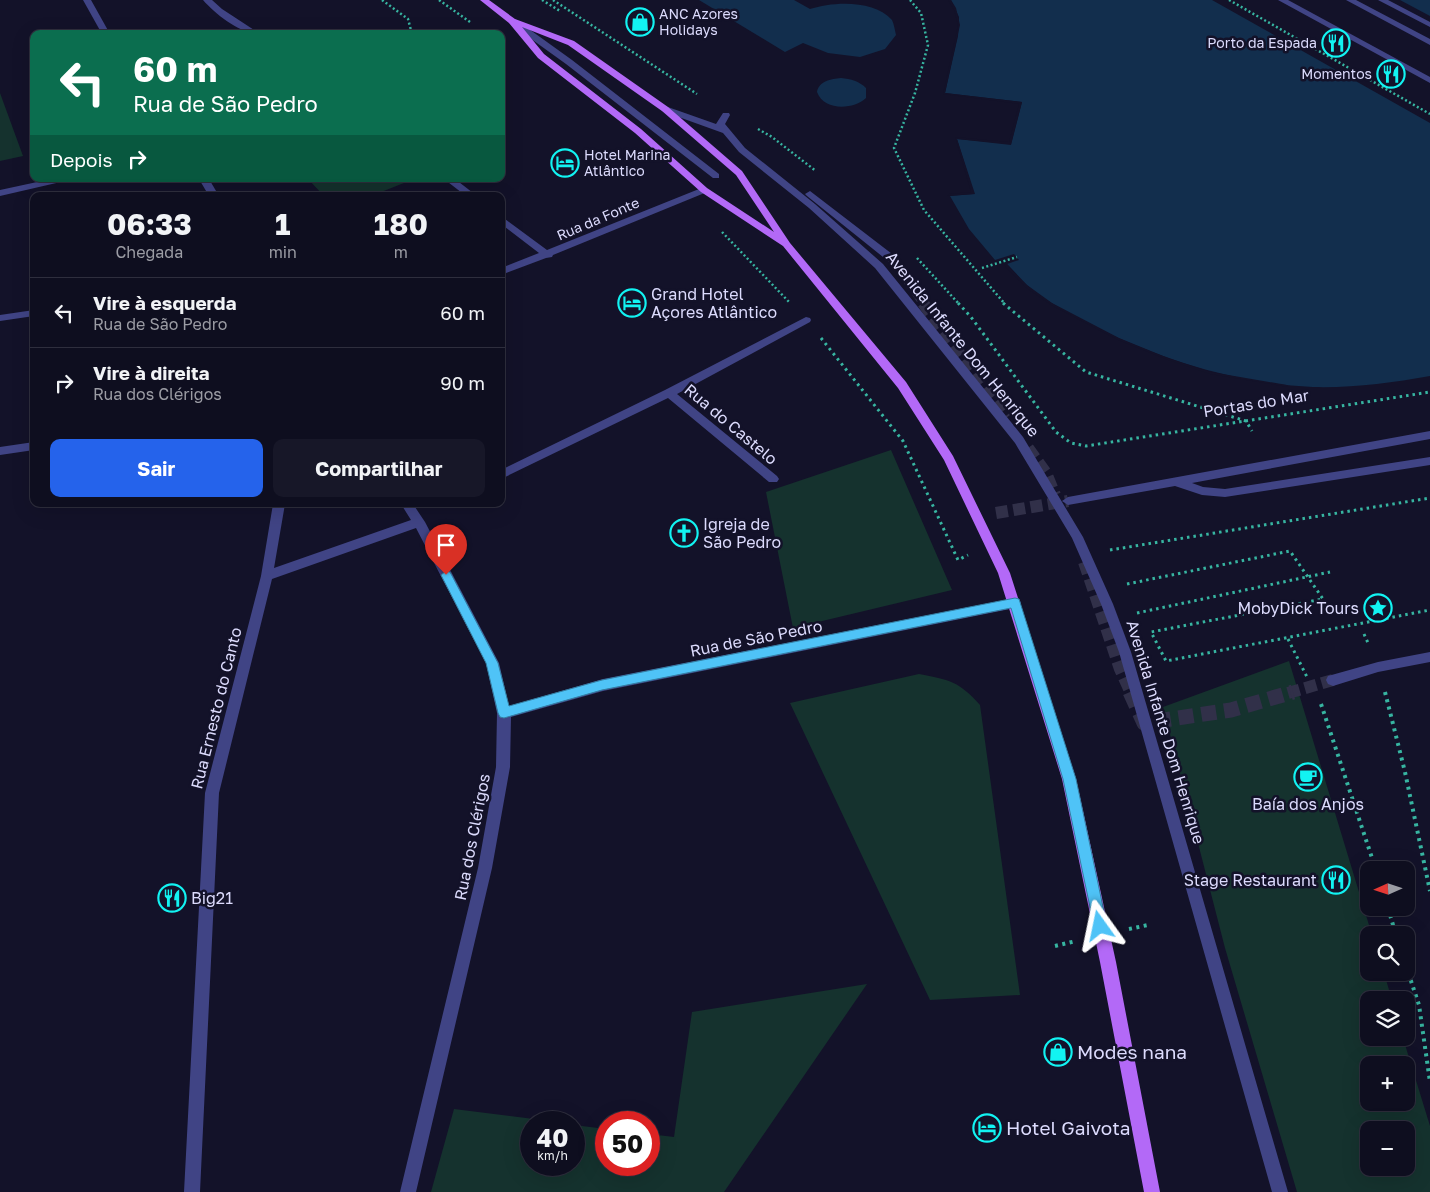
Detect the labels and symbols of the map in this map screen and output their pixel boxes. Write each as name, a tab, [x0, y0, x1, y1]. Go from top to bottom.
place label: ANC Azores Holidays	[659, 5, 738, 38]
shop icon: ANC Azores Holidays	[625, 7, 655, 37]
restaurant icon: Porto da Espada	[1321, 28, 1351, 58]
place label: Porto da Espada	[1207, 34, 1317, 51]
restaurant icon: Momentos	[1376, 59, 1406, 89]
place label: Momentos	[1301, 65, 1372, 82]
place label: Hotel Marina Atlântico	[584, 146, 670, 179]
hotel icon: Hotel Marina Atlântico	[550, 148, 580, 178]
street label: Rua da Fonte	[554, 194, 642, 244]
street label: Avenida Infante Dom Henrique	[882, 247, 1044, 441]
place label: Grand Hotel Açores Atlântico	[651, 284, 777, 322]
hotel icon: Grand Hotel Açores Atlântico	[617, 288, 647, 318]
street label: Rua do Castelo	[680, 379, 782, 469]
street label: Portas do Mar	[1202, 385, 1310, 421]
place label: Igreja de São Pedro	[703, 514, 781, 552]
church icon: Igreja de São Pedro	[669, 518, 699, 548]
pin	[425, 524, 467, 575]
place icon: MobyDick Tours	[1363, 593, 1393, 623]
place label: MobyDick Tours	[1237, 598, 1359, 618]
street label: Rua de São Pedro	[688, 615, 824, 661]
street label: Avenida Infante Dom Henrique	[1122, 618, 1210, 846]
street label: Rua Ernesto do Canto	[186, 625, 246, 791]
cafe icon: Baía dos Anjos	[1293, 762, 1323, 792]
street label: Rua dos Clérigos	[450, 772, 494, 902]
place label: Baía dos Anjos	[1252, 794, 1364, 814]
north arrow	[1360, 861, 1415, 916]
restaurant icon: Stage Restaurant	[1321, 865, 1351, 895]
place label: Stage Restaurant	[1184, 870, 1317, 890]
restaurant icon: Big21	[157, 883, 187, 913]
place label: Big21	[191, 888, 233, 908]
position arrow	[1073, 899, 1125, 951]
shop icon: Modes nana	[1043, 1037, 1073, 1067]
place label: Modes nana	[1077, 1040, 1187, 1063]
speed limit sign: 50	[595, 1111, 660, 1176]
hotel icon: Hotel Gaivota	[972, 1113, 1002, 1143]
place label: Hotel Gaivota	[1006, 1116, 1131, 1139]

